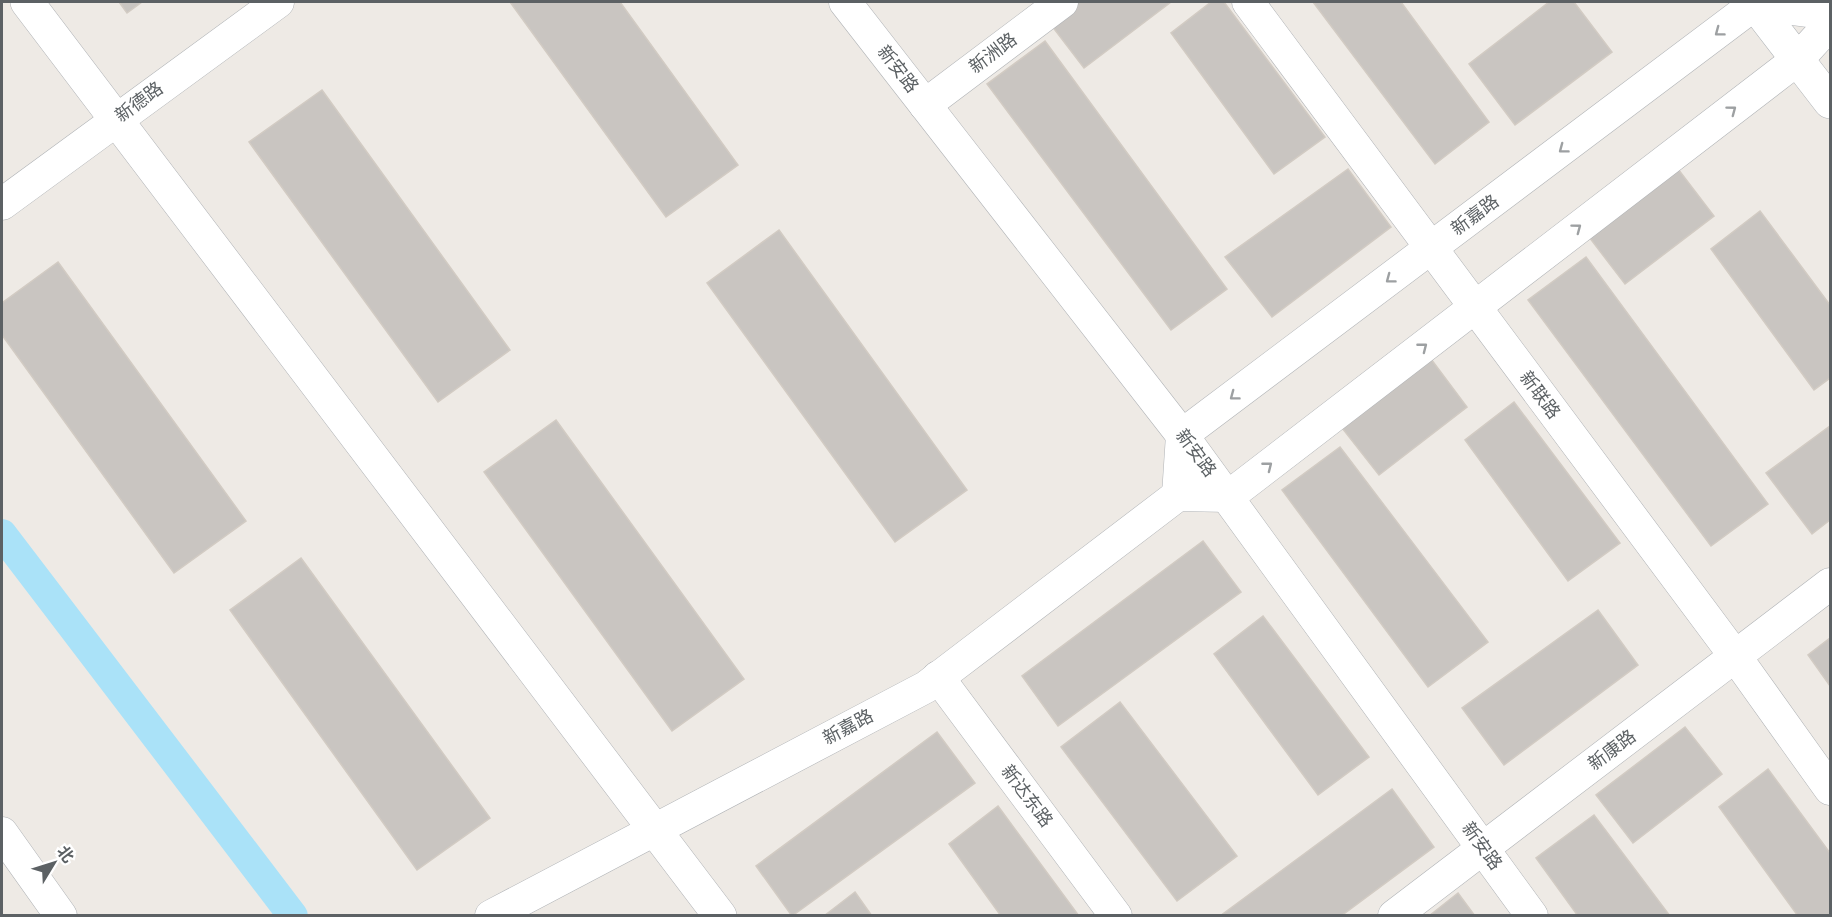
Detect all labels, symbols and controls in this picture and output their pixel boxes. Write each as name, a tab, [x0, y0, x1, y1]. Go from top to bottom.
one-way arrow	[1714, 25, 1725, 36]
street label: 新洲路	[965, 28, 1021, 78]
street label: 新安路	[873, 41, 923, 97]
street label: 新德路	[111, 77, 167, 127]
one-way arrow	[1725, 106, 1736, 117]
one-way arrow	[1559, 142, 1570, 153]
street label: 新嘉路	[1447, 190, 1503, 240]
one-way arrow	[1571, 225, 1582, 236]
one-way arrow	[1386, 272, 1397, 283]
one-way arrow	[1416, 343, 1427, 354]
street label: 新联路	[1515, 367, 1565, 423]
one-way arrow	[1230, 389, 1241, 400]
street label: 新安路	[1171, 425, 1221, 481]
one-way arrow	[1261, 462, 1272, 473]
street label: 新嘉路	[819, 705, 877, 749]
street label: 新康路	[1584, 725, 1640, 775]
street label: 新达东路	[997, 761, 1057, 831]
street label: 新安路	[1457, 818, 1507, 874]
north arrow	[24, 833, 84, 893]
text: 北	[52, 842, 78, 867]

